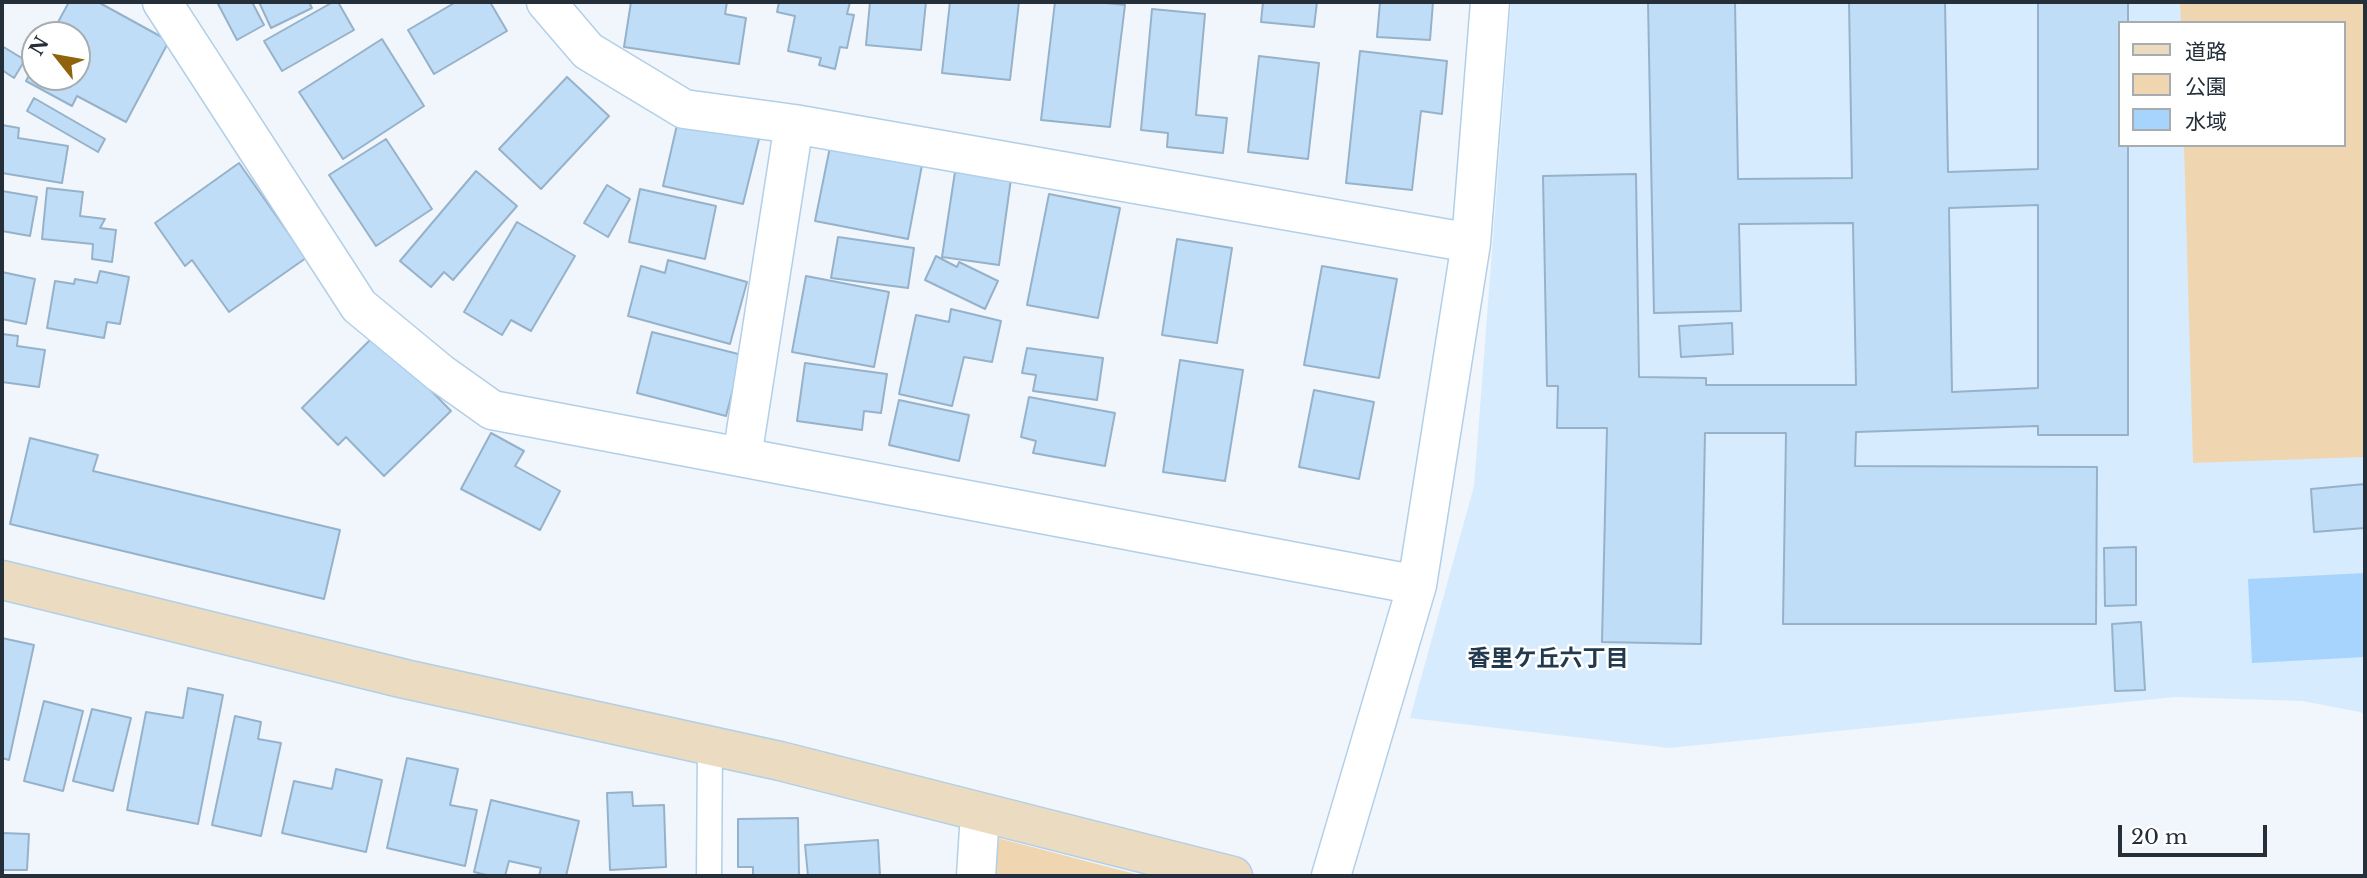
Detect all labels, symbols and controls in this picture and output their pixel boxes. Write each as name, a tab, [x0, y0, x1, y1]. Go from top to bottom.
north arrow	[21, 21, 91, 91]
legend	[2118, 21, 2346, 147]
text: N	[25, 32, 54, 60]
text: 道路	[2185, 39, 2227, 65]
text: 公園	[2185, 74, 2227, 100]
text: 水域	[2185, 109, 2227, 135]
district label: 香里ケ丘六丁目	[1468, 646, 1628, 674]
scale bar	[2122, 812, 2271, 856]
text: 20 m	[2131, 824, 2188, 850]

